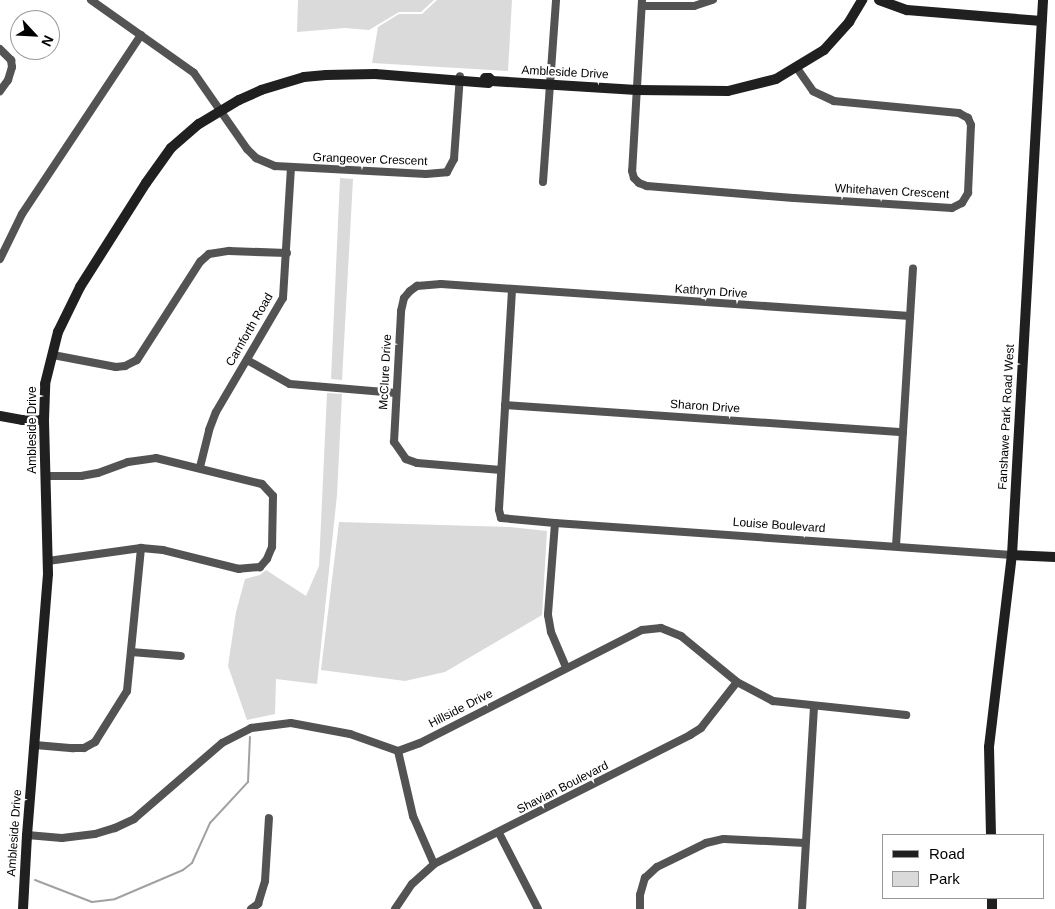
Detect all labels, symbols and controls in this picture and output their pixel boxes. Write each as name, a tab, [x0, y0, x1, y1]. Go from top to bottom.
north arrow	[10, 10, 60, 60]
text: N	[38, 33, 57, 49]
street label: Ambleside Drive	[521, 64, 609, 82]
street label: Grangeover Crescent	[312, 151, 428, 169]
street label: Whitehaven Crescent	[834, 182, 950, 202]
street label: Kathryn Drive	[674, 282, 748, 302]
street label: Carnforth Road	[223, 291, 277, 369]
street label: McClure Drive	[377, 334, 395, 410]
street label: Fanshawe Park Road West	[996, 344, 1018, 490]
street label: Ambleside Drive	[26, 386, 40, 474]
street label: Sharon Drive	[670, 397, 740, 417]
street label: Louise Boulevard	[732, 516, 826, 536]
street label: Hillside Drive	[427, 687, 495, 731]
street label: Shavian Boulevard	[515, 759, 611, 817]
street label: Ambleside Drive	[5, 789, 25, 877]
legend	[882, 834, 1045, 899]
text: Road	[929, 845, 965, 862]
text: Park	[929, 870, 960, 887]

